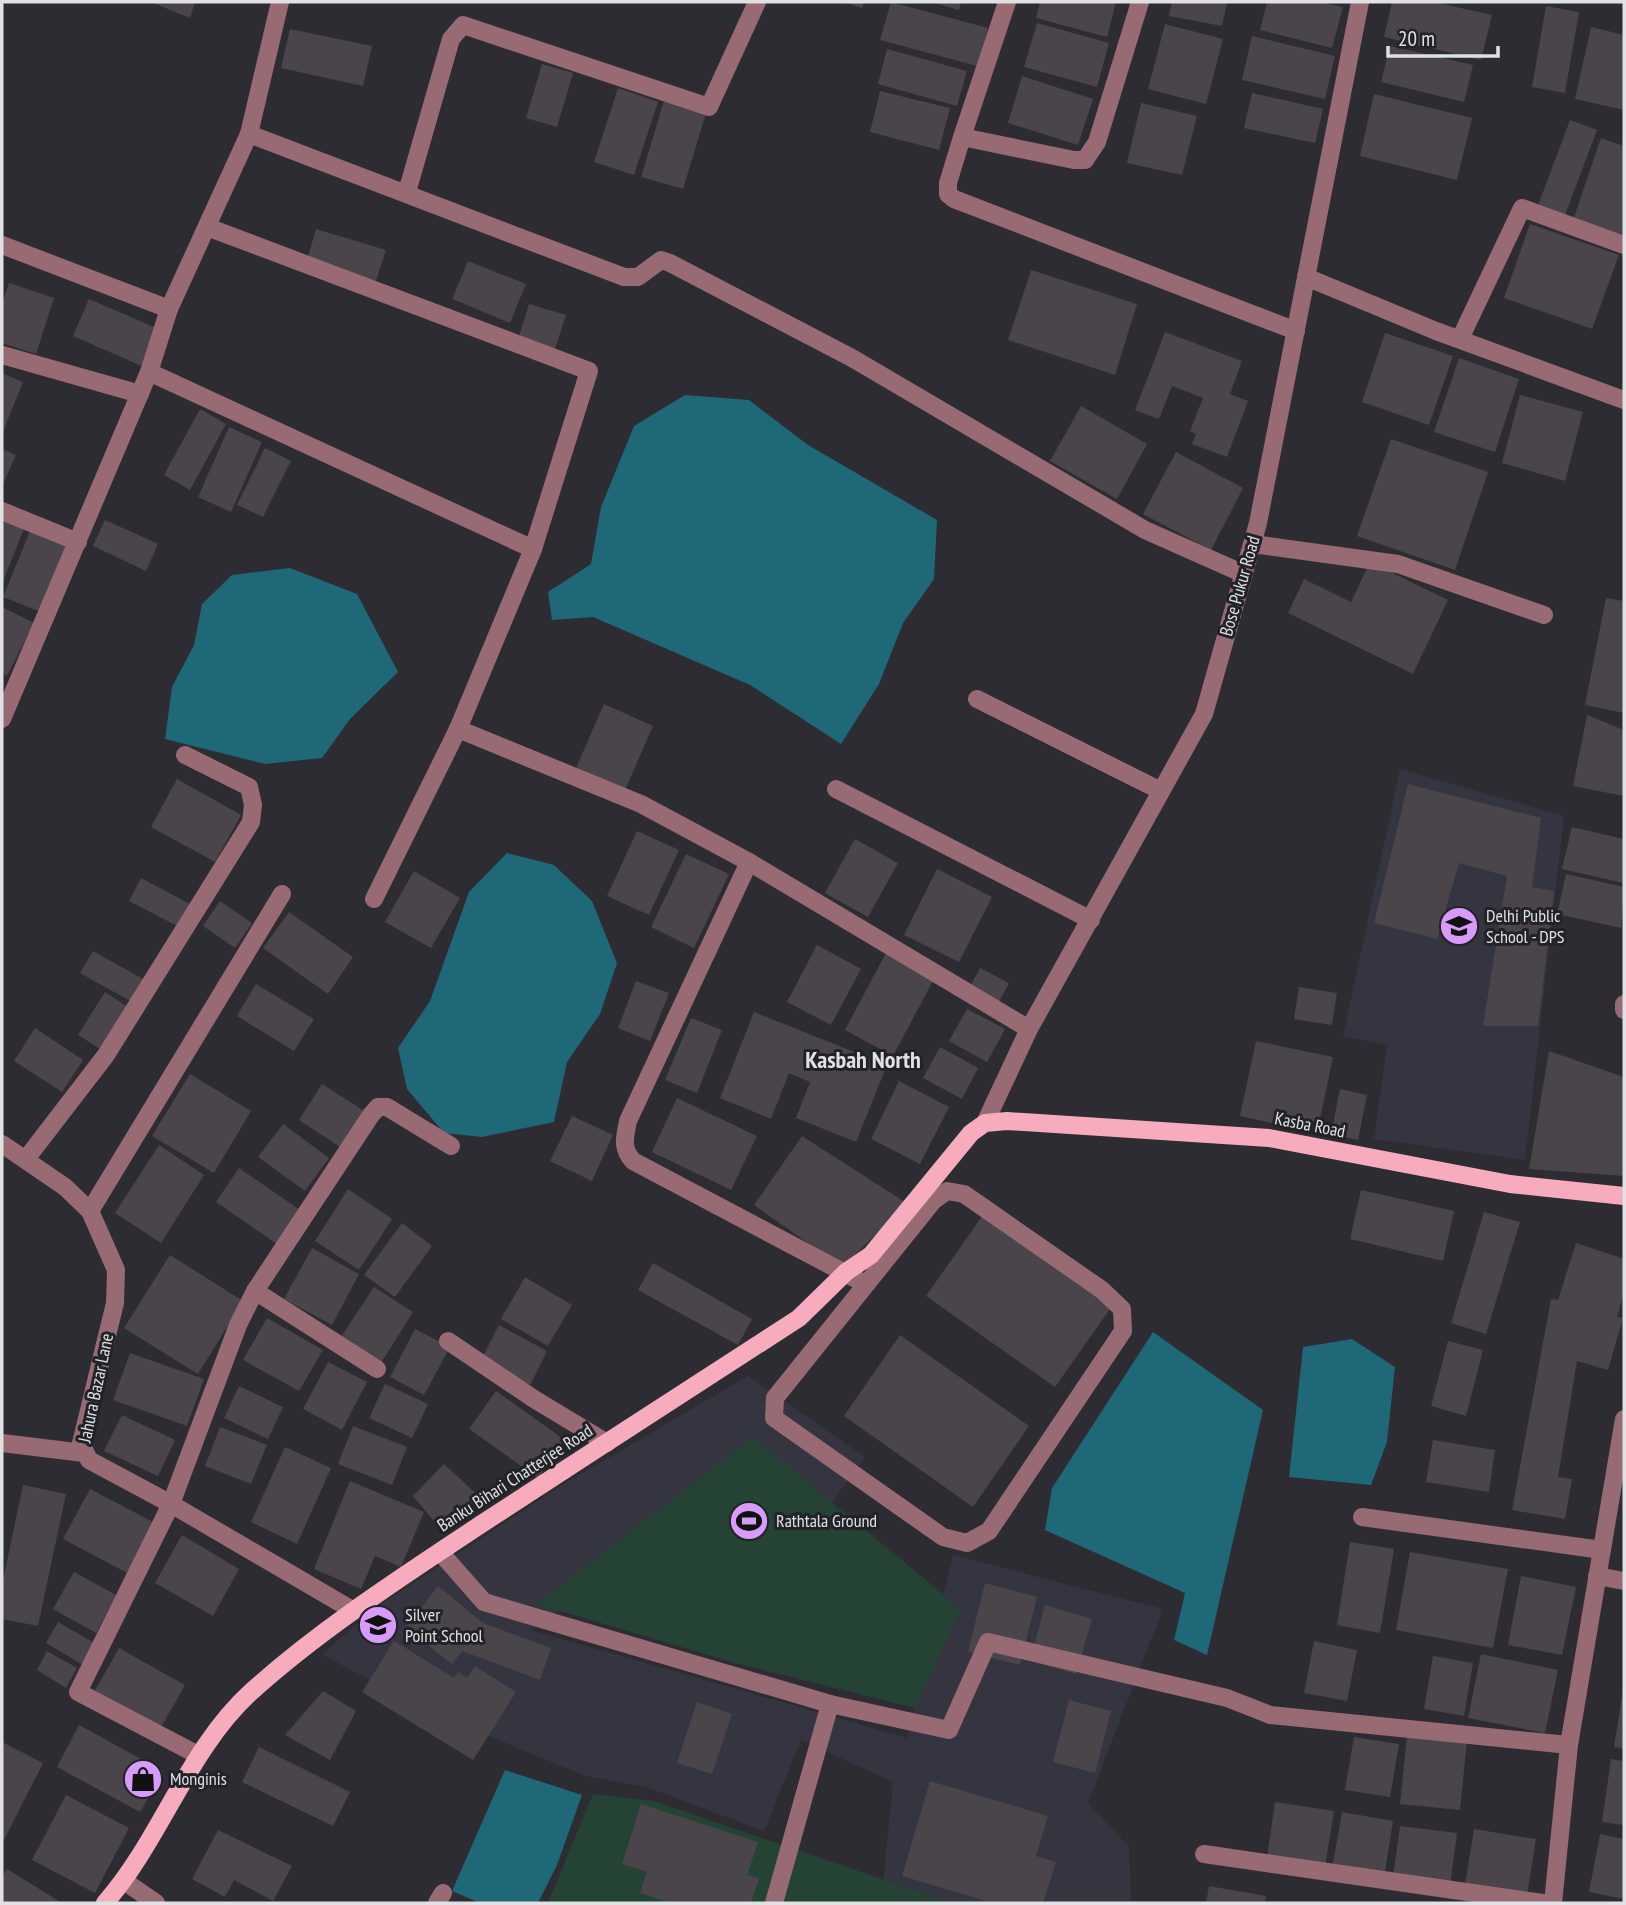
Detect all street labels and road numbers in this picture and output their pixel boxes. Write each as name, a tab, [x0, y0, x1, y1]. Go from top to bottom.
street label: Bose Pukur Road	[1214, 533, 1265, 639]
street label: Kasba Road	[1273, 1106, 1347, 1143]
street label: Jahura Bazar Lane	[73, 1331, 118, 1446]
street label: Banku Bihari Chatterjee Road	[433, 1419, 597, 1537]

